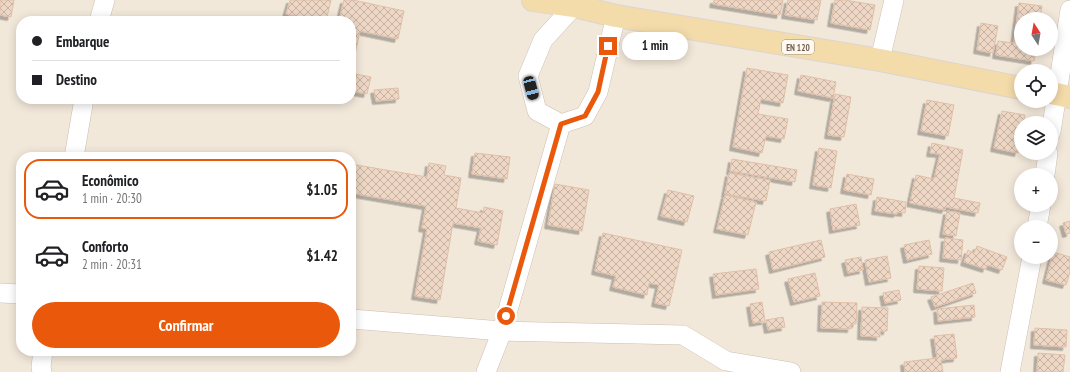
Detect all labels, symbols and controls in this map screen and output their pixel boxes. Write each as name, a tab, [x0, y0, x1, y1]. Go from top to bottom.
north arrow	[1014, 12, 1058, 56]
map controls	[1014, 12, 1058, 264]
text: Embarque	[56, 32, 109, 51]
callout: 1 min	[622, 32, 688, 60]
route end	[599, 37, 617, 55]
text: 1 min	[642, 37, 668, 54]
road number: EN 120	[782, 40, 814, 54]
button: locate	[1014, 64, 1058, 108]
text: Destino	[56, 70, 97, 89]
car	[522, 75, 540, 101]
button: layers	[1014, 116, 1058, 160]
button: +	[1014, 168, 1058, 212]
icon: car	[34, 171, 70, 207]
text: Econômico	[82, 171, 139, 190]
text: $1.05	[306, 180, 338, 199]
text: 1 min · 20:30	[82, 190, 142, 207]
button: −	[1014, 220, 1058, 264]
icon: car	[34, 237, 70, 273]
text: Conforto	[82, 237, 128, 256]
text: $1.42	[306, 246, 338, 265]
text: 2 min · 20:31	[82, 256, 142, 273]
button: Confirmar	[32, 302, 340, 348]
route start	[497, 307, 515, 325]

